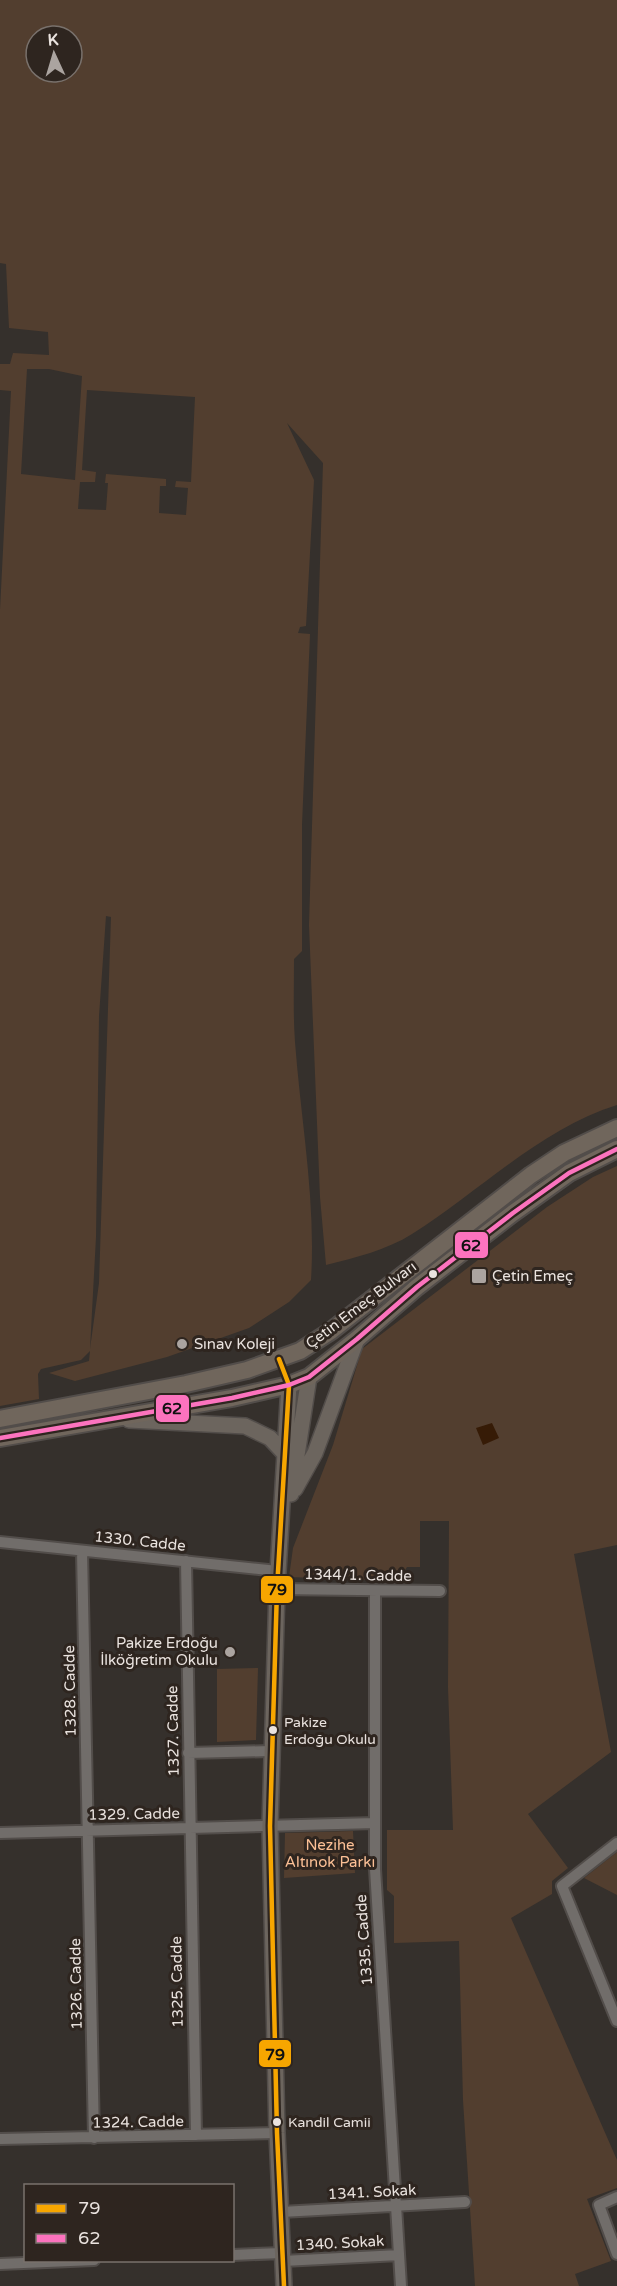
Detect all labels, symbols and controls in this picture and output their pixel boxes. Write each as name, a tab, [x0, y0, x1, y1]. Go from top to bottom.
north arrow	[24, 24, 84, 84]
text: K	[47, 30, 59, 50]
line badge: 62	[454, 1231, 489, 1259]
text: 62	[461, 1236, 481, 1256]
street label: Çetin Emeç Bulvarı	[302, 1258, 420, 1352]
marker: Çetin Emeç	[470, 1267, 488, 1285]
place label: Çetin Emeç	[492, 1267, 573, 1285]
unlabelled marker	[427, 1268, 439, 1280]
place label: Sınav Koleji	[194, 1335, 275, 1353]
marker: Sınav Koleji	[175, 1337, 189, 1351]
line badge: 62	[155, 1394, 190, 1423]
text: 62	[162, 1399, 182, 1419]
street label: 1330. Cadde	[93, 1527, 187, 1555]
street label: 1344/1. Cadde	[304, 1565, 412, 1585]
line badge: 79	[260, 1575, 294, 1604]
text: 79	[267, 1580, 287, 1600]
place label: Pakize Erdoğu İlköğretim Okulu	[100, 1634, 218, 1669]
street label: 1328. Cadde	[60, 1645, 80, 1737]
marker: Pakize Erdoğu İlköğretim Okulu	[223, 1645, 237, 1659]
street label: 1327. Cadde	[163, 1685, 183, 1777]
place label: Pakize Erdoğu Okulu	[284, 1714, 376, 1748]
marker: Pakize Erdoğu Okulu	[267, 1724, 279, 1736]
street label: 1329. Cadde	[88, 1804, 180, 1824]
park label: Nezihe Altınok Parkı	[285, 1836, 375, 1871]
street label: 1335. Cadde	[352, 1894, 376, 1986]
street label: 1325. Cadde	[167, 1936, 187, 2028]
street label: 1326. Cadde	[66, 1938, 86, 2030]
line badge: 79	[258, 2039, 292, 2068]
text: 79	[265, 2045, 285, 2065]
street label: 1324. Cadde	[92, 2112, 184, 2132]
place label: Kandil Camii	[288, 2114, 371, 2131]
marker: Kandil Camii	[271, 2116, 283, 2128]
street label: 1341. Sokak	[327, 2181, 417, 2203]
legend	[24, 2184, 234, 2262]
text: 79	[78, 2197, 101, 2219]
text: 62	[78, 2227, 101, 2249]
street label: 1340. Sokak	[295, 2232, 385, 2254]

